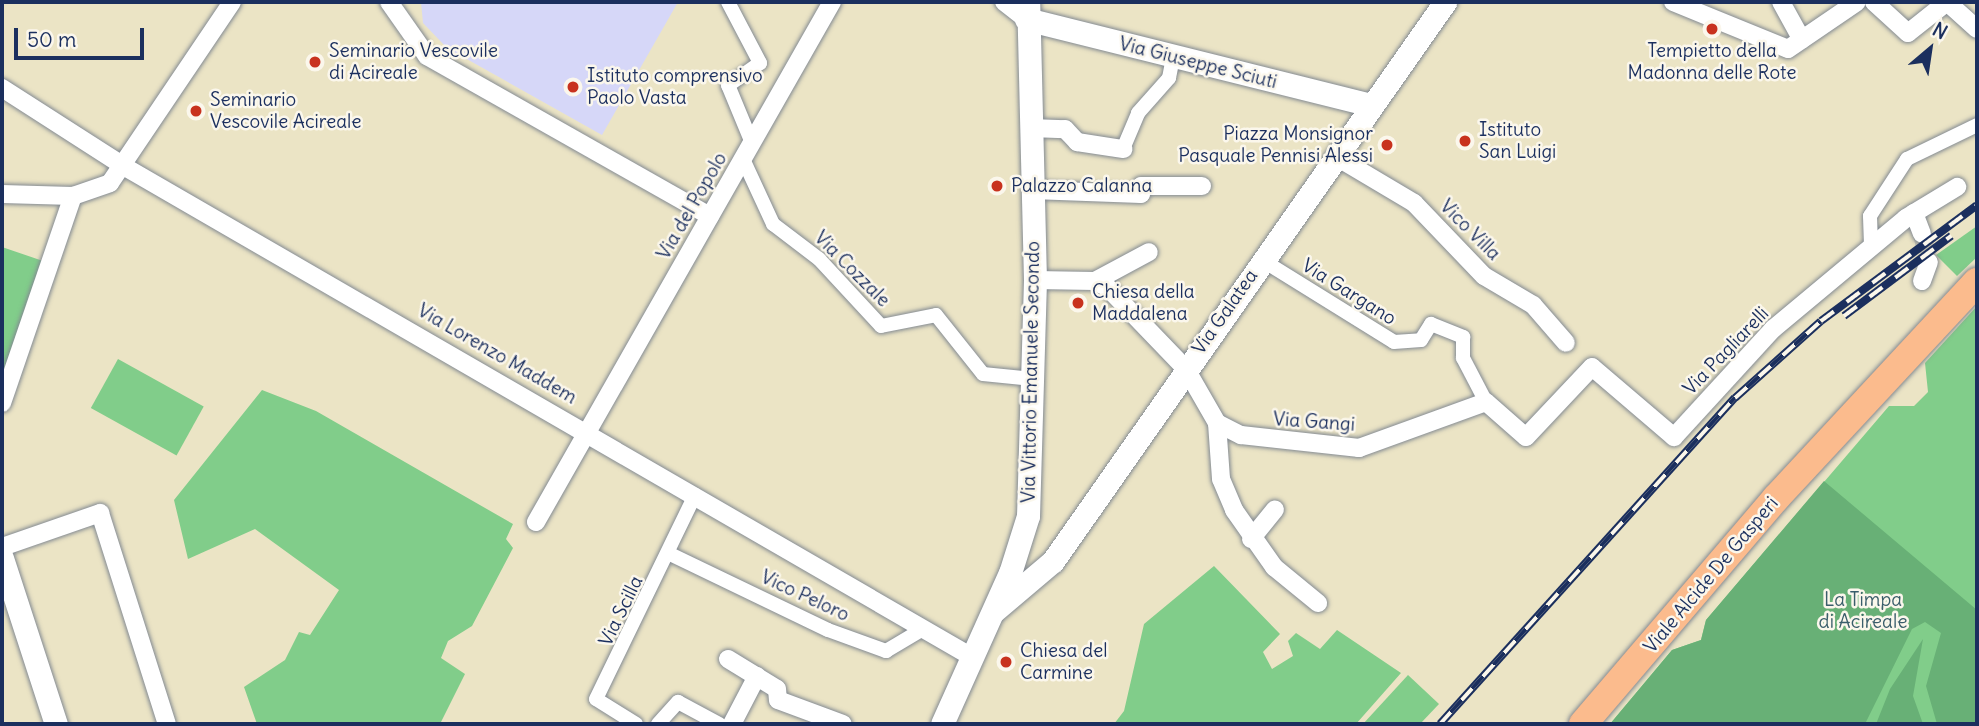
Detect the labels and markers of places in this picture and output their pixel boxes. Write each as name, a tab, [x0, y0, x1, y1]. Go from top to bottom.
marker: Tempietto della Madonna delle Rote	[1704, 21, 1720, 37]
place label: Seminario Vescovile di Acireale	[329, 40, 498, 84]
place label: Tempietto della Madonna delle Rote	[1628, 40, 1796, 84]
marker: Seminario Vescovile di Acireale	[307, 54, 323, 70]
place label: Istituto comprensivo Paolo Vasta	[587, 65, 763, 109]
marker: Istituto comprensivo Paolo Vasta	[565, 79, 581, 95]
place label: Seminario Vescovile Acireale	[210, 89, 362, 133]
marker: Seminario Vescovile Acireale	[188, 103, 204, 119]
place label: Istituto San Luigi	[1479, 119, 1556, 163]
place label: Piazza Monsignor Pasquale Pennisi Alessi	[1178, 123, 1373, 167]
marker: Istituto San Luigi	[1457, 133, 1473, 149]
marker: Piazza Monsignor Pasquale Pennisi Alessi	[1379, 137, 1395, 153]
place label: Palazzo Calanna	[1011, 175, 1152, 197]
marker: Palazzo Calanna	[989, 178, 1005, 194]
place label: Chiesa della Maddalena	[1092, 281, 1195, 325]
marker: Chiesa della Maddalena	[1070, 295, 1086, 311]
place label: Chiesa del Carmine	[1020, 640, 1108, 684]
marker: Chiesa del Carmine	[998, 654, 1014, 670]

